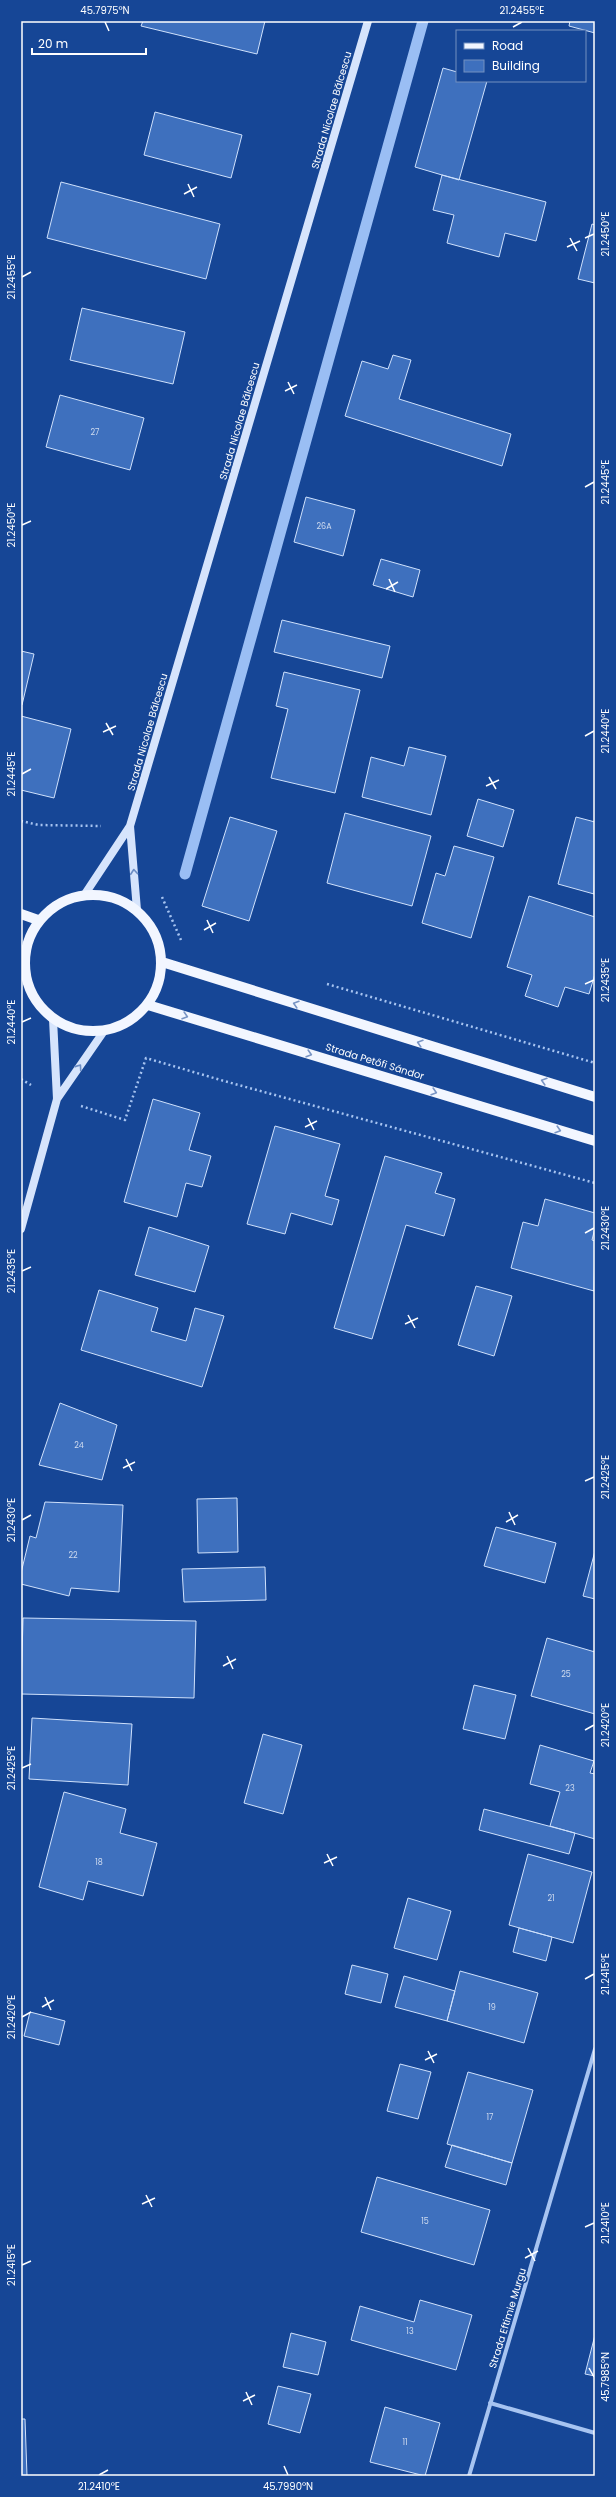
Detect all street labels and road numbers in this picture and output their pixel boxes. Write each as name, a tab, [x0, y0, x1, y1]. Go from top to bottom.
street label: Strada Nicolae Bălcescu	[308, 50, 355, 171]
street label: Strada Nicolae Bălcescu	[216, 361, 263, 482]
street label: Strada Nicolae Bălcescu	[124, 672, 171, 793]
street label: Strada Petőfi Sándor	[324, 1039, 426, 1084]
street label: Strada Eftimie Murgu	[485, 2266, 530, 2370]

